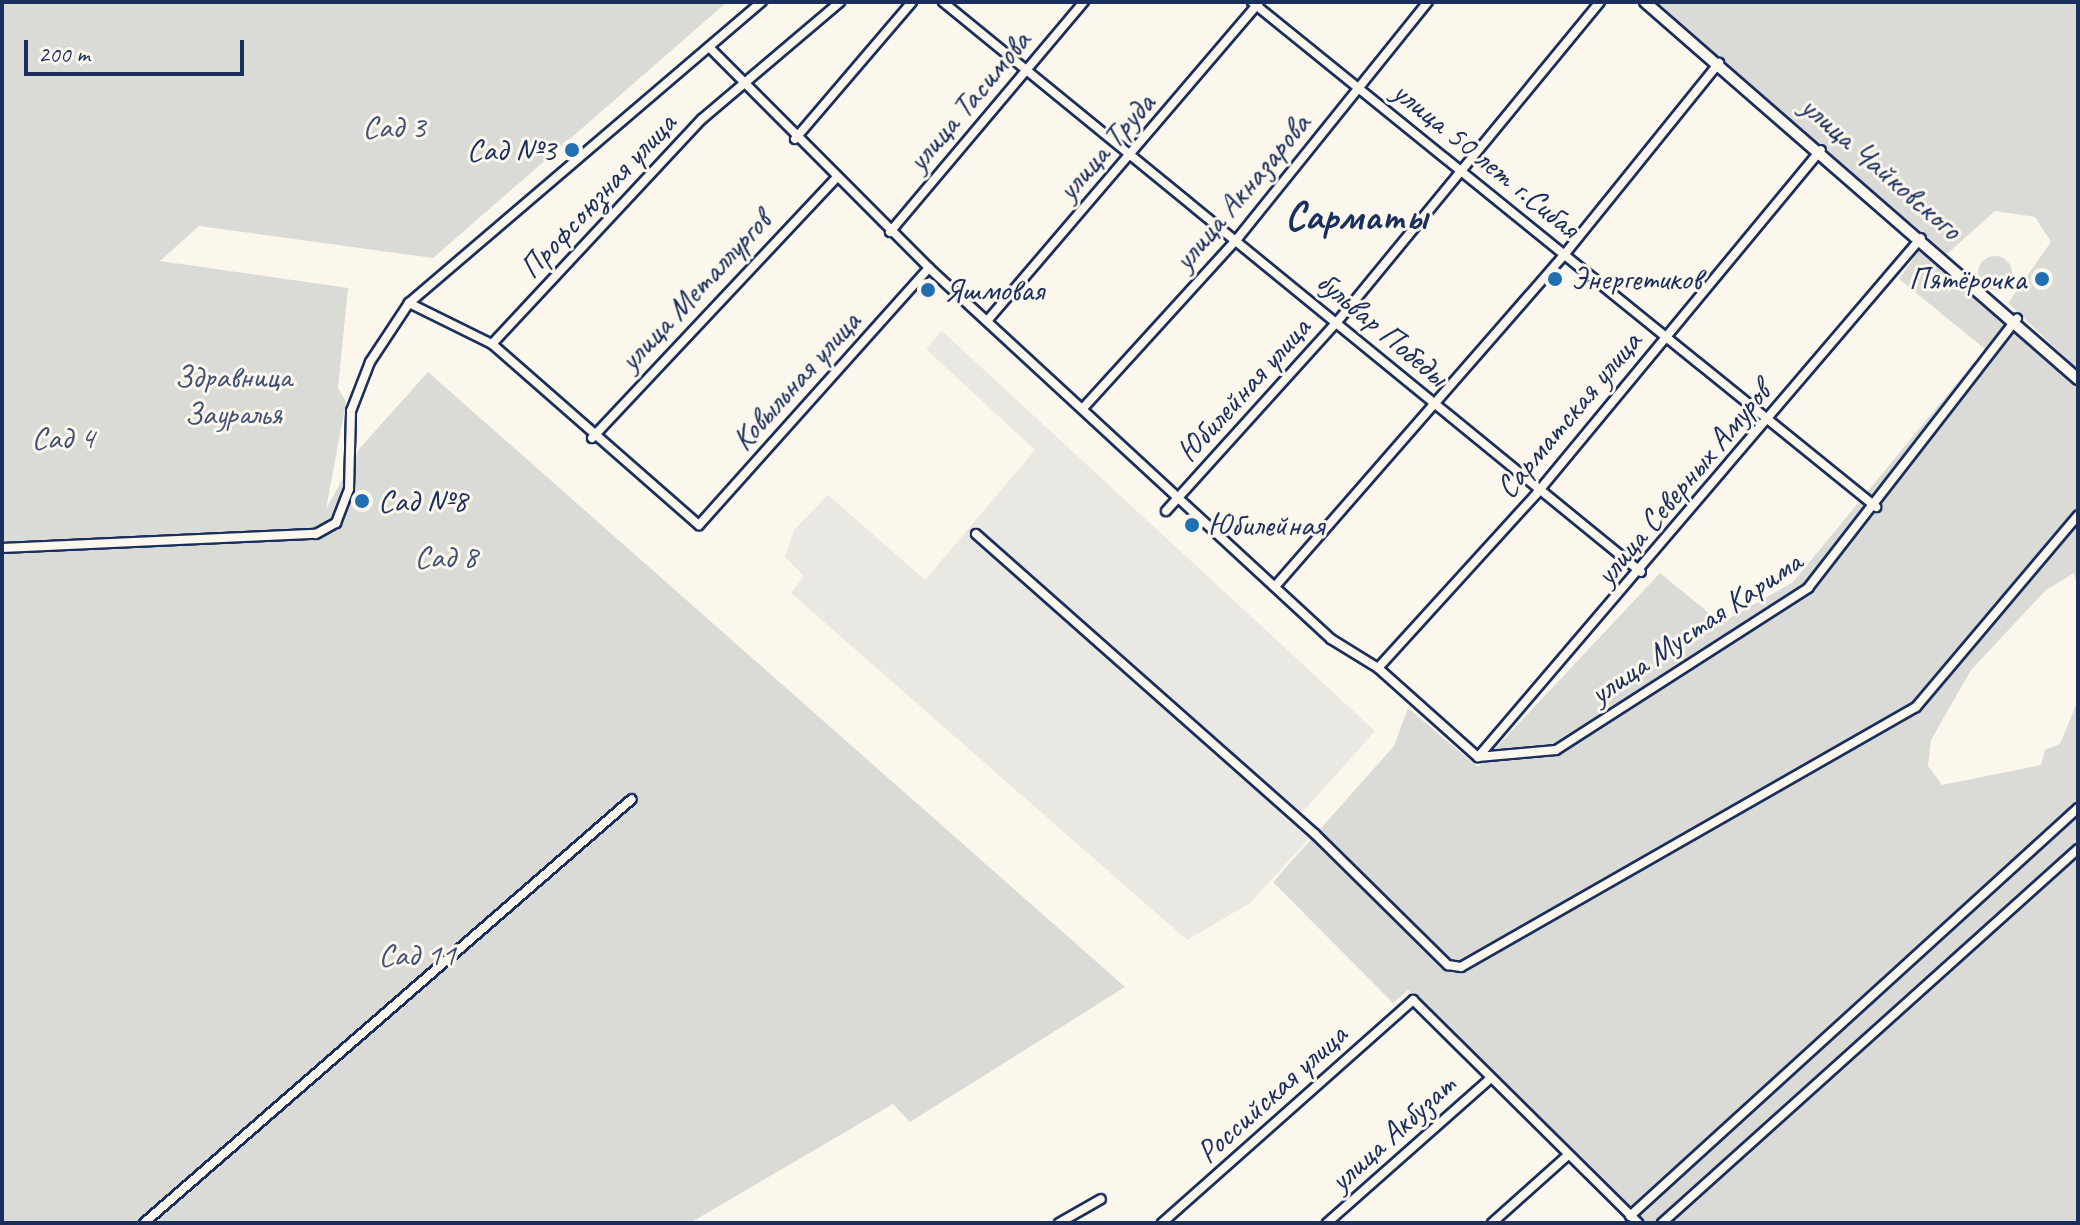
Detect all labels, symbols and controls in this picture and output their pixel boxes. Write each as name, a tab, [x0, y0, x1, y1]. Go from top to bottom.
street label: улица Тасимова	[898, 22, 1040, 180]
scale bar	[28, 24, 248, 74]
text: 200 m	[38, 39, 90, 69]
street label: улица 50 лет г.Сибая	[1385, 73, 1587, 247]
street label: улица Труда	[1050, 87, 1162, 207]
street label: улица Чайковского	[1793, 88, 1969, 248]
street label: Профсоюзная улица	[511, 104, 685, 288]
street label: улица Акназарова	[1166, 106, 1318, 278]
park label: Сад 3	[363, 108, 425, 146]
place label: Сад №3	[467, 131, 556, 169]
marker: Сад №3	[563, 141, 581, 159]
district label: Сарматы	[1285, 192, 1427, 240]
street label: улица Металлургов	[612, 203, 778, 379]
place label: Энергетиков	[1571, 260, 1701, 298]
place label: Пятёрочка	[1909, 260, 2026, 298]
street label: бульвар Победы	[1309, 263, 1455, 395]
marker: Энергетиков	[1546, 270, 1564, 288]
marker: Пятёрочка	[2033, 270, 2051, 288]
place label: Яшмовая	[944, 271, 1044, 309]
marker: Яшмовая	[919, 281, 937, 299]
street label: Ковыльная улица	[723, 303, 869, 459]
street label: Юбилейная улица	[1168, 308, 1320, 472]
street label: Сарматская улица	[1487, 323, 1651, 507]
park label: Здравница Зауралья	[174, 359, 292, 434]
street label: улица Северных Амуров	[1587, 375, 1779, 593]
park label: Сад 4	[32, 419, 94, 457]
place label: Сад №8	[378, 482, 467, 520]
marker: Сад №8	[353, 492, 371, 510]
place label: Юбилейная	[1208, 506, 1324, 544]
marker: Юбилейная	[1183, 516, 1201, 534]
park label: Сад 8	[415, 538, 477, 576]
street label: улица Мустая Карима	[1581, 542, 1811, 714]
park label: Сад 11	[378, 936, 456, 974]
street label: Российская улица	[1188, 1016, 1356, 1172]
street label: улица Акбузат	[1323, 1067, 1463, 1199]

